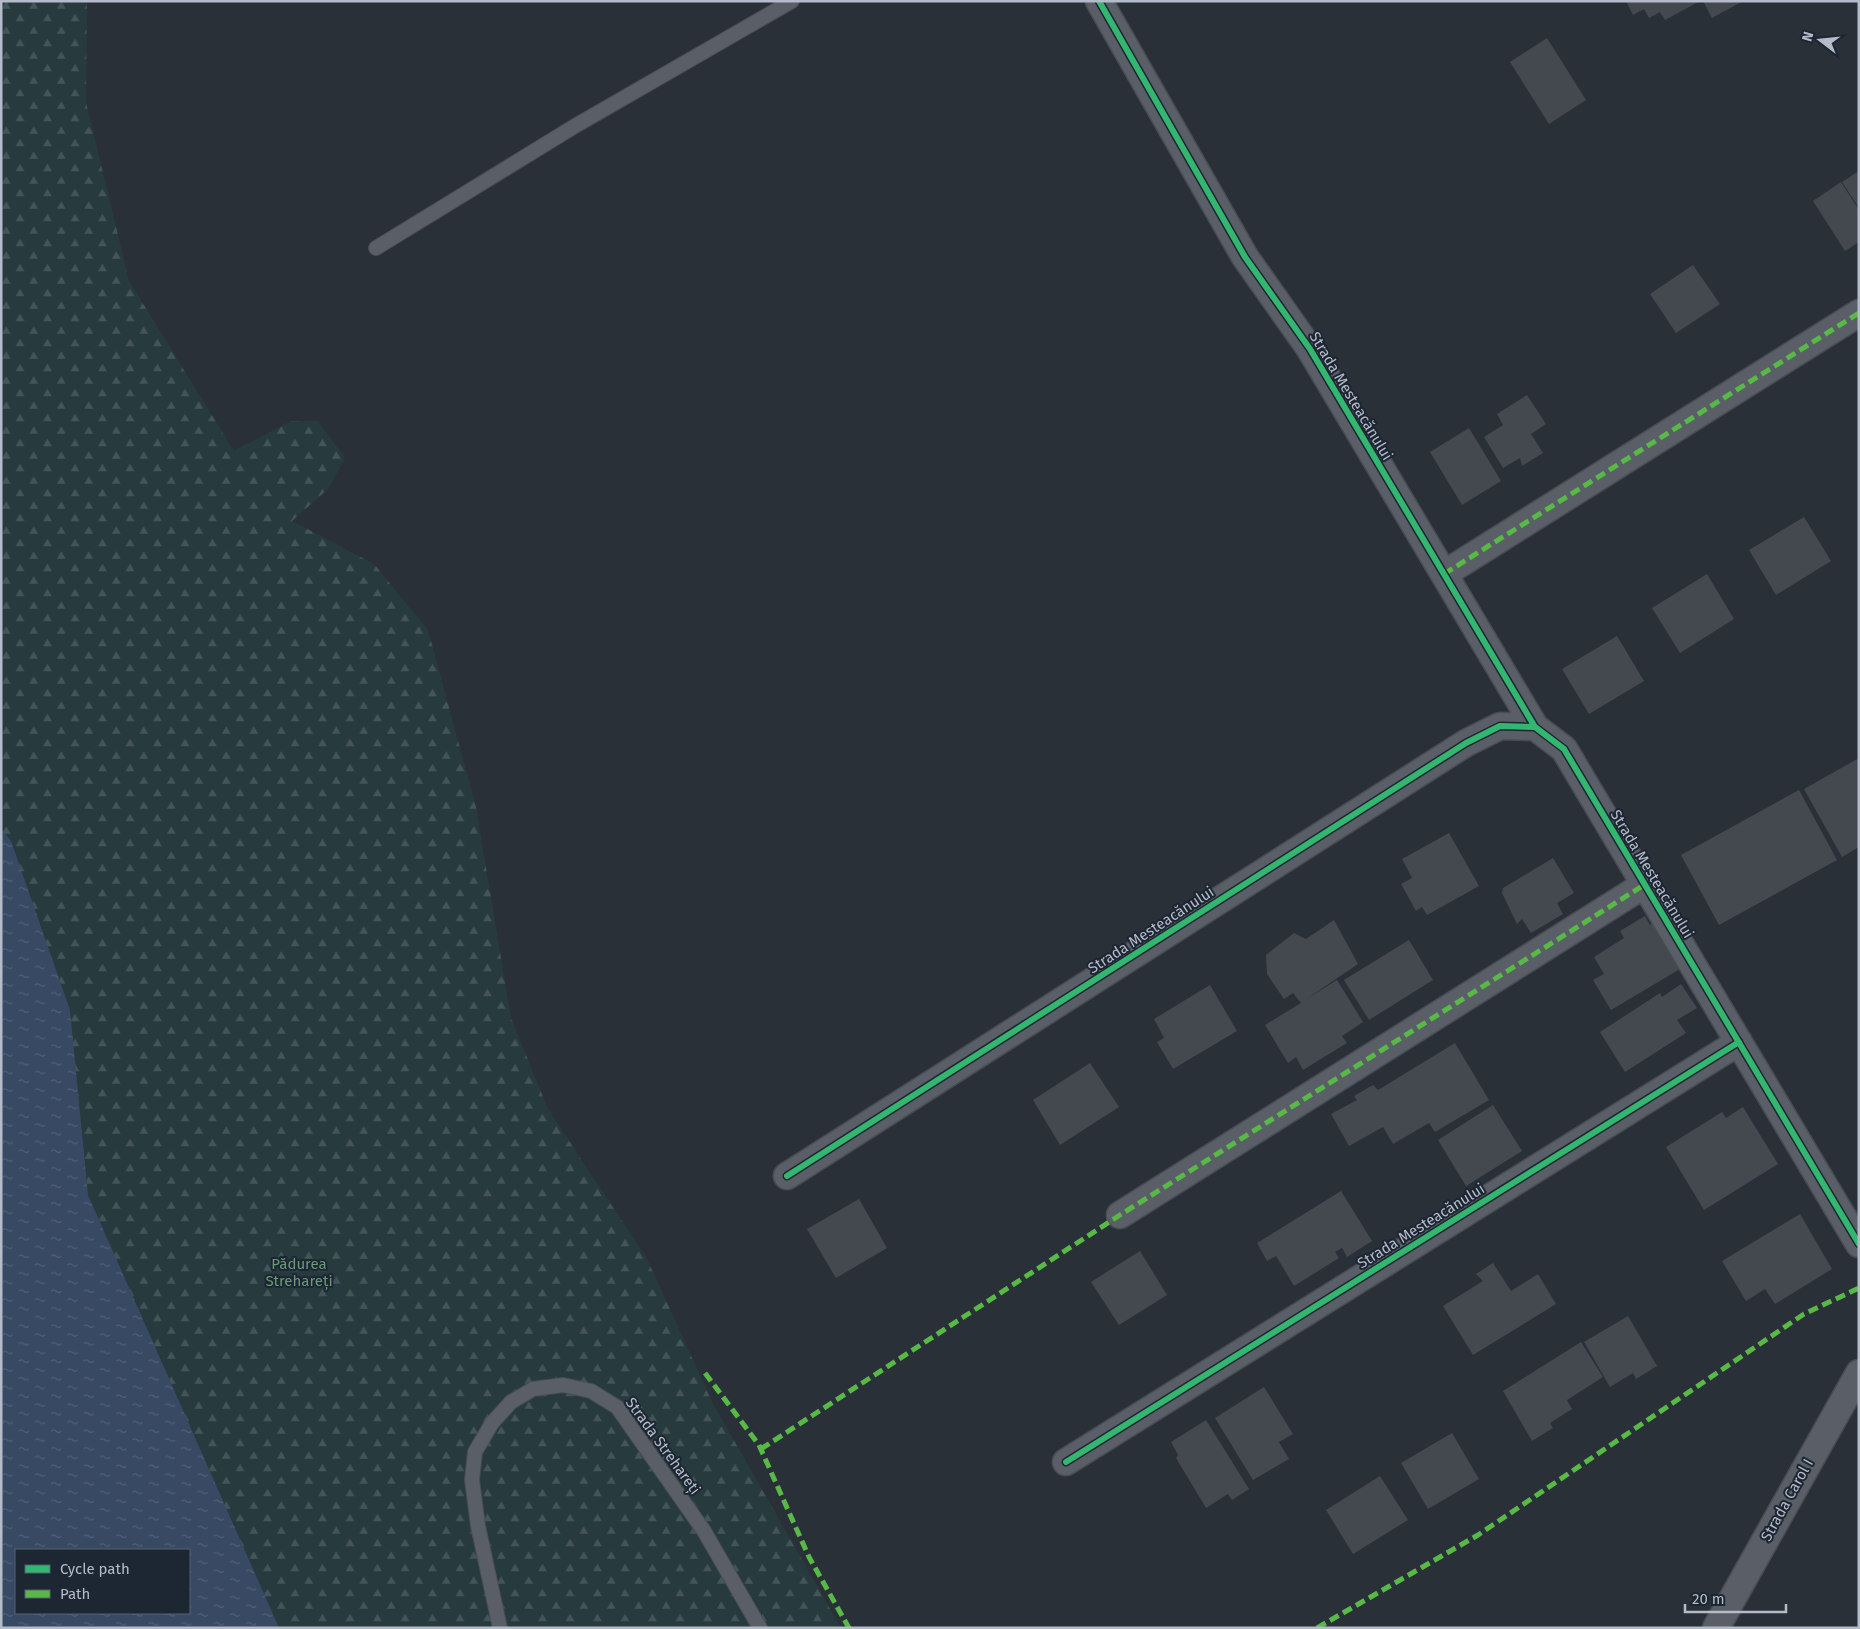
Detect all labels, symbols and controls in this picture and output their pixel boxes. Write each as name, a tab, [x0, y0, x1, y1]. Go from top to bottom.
north arrow	[1795, 15, 1845, 65]
text: N	[1799, 30, 1817, 43]
street label: Strada Mesteacănului	[1306, 329, 1396, 463]
street label: Strada Mesteacănului	[1607, 807, 1697, 941]
street label: Strada Mesteacănului	[1085, 883, 1217, 977]
street label: Strada Mesteacănului	[1354, 1180, 1488, 1272]
park label: Pădurea Strehareți	[265, 1255, 333, 1291]
street label: Strada Strehareți	[621, 1394, 704, 1499]
street label: Strada Carol I	[1757, 1456, 1817, 1544]
legend	[15, 1549, 190, 1614]
text: Cycle path	[60, 1560, 130, 1578]
scale bar	[1685, 1582, 1786, 1614]
text: Path	[60, 1585, 90, 1603]
text: 20 m	[1692, 1590, 1725, 1608]

